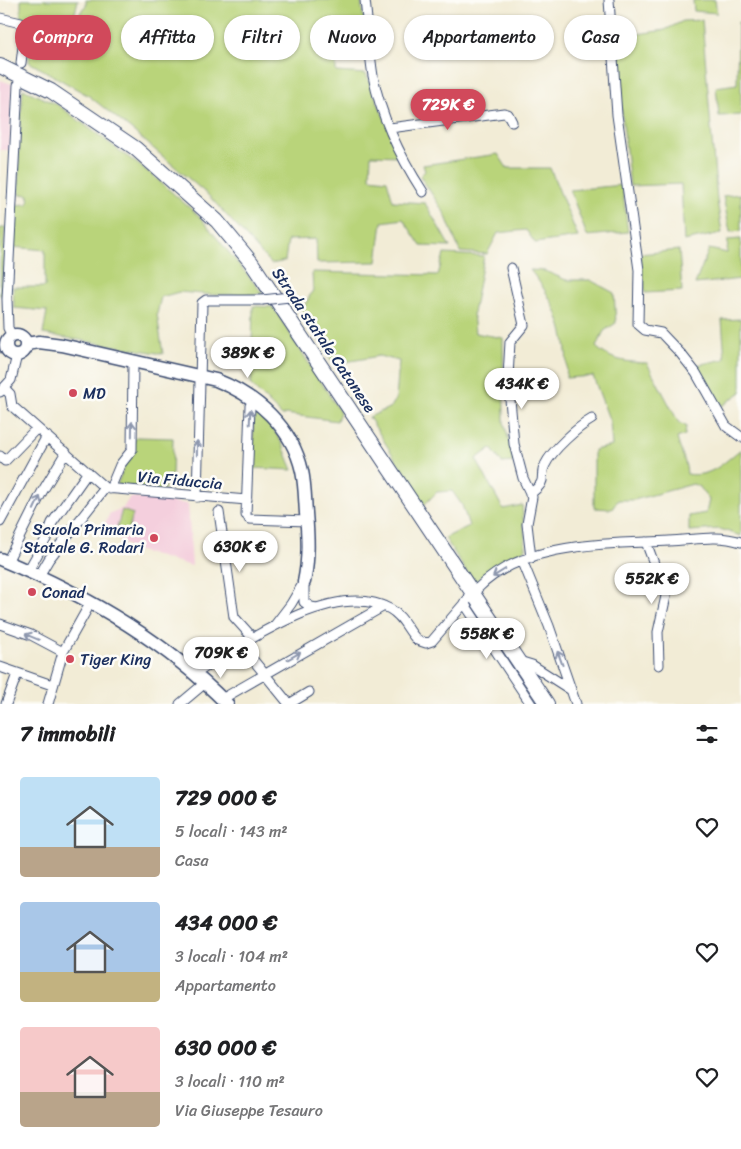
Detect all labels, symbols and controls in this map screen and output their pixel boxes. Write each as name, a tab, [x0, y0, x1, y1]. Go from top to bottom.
chip: Compra	[15, 15, 111, 60]
chip: Affitta	[121, 15, 214, 60]
chip: Filtri	[224, 15, 300, 60]
chip: Nuovo	[310, 15, 394, 60]
chip: Appartamento	[404, 15, 554, 60]
chip: Casa	[564, 15, 637, 60]
pin: 729K €	[407, 88, 489, 131]
text: 729K €	[422, 90, 474, 119]
street label: Strada statale Catanese	[264, 261, 384, 419]
pin: 389K €	[207, 336, 289, 379]
text: 389K €	[222, 338, 274, 367]
pin: 434K €	[481, 368, 563, 410]
text: 434K €	[495, 369, 549, 398]
place label: MD	[83, 379, 106, 408]
marker: MD	[67, 387, 79, 399]
one-way arrow	[245, 409, 255, 426]
one-way arrow	[127, 421, 137, 437]
one-way arrow	[192, 440, 202, 456]
street label: Via Fiduccia	[137, 462, 223, 498]
one-way arrow	[32, 496, 42, 511]
place label: Scuola Primaria Statale G. Rodari	[23, 515, 145, 562]
pin: 630K €	[199, 530, 281, 573]
marker: Scuola Primaria Statale G. Rodari	[148, 532, 160, 544]
text: 630K €	[214, 532, 266, 561]
pin: 552K €	[611, 562, 693, 605]
text: 552K €	[625, 564, 679, 593]
one-way arrow	[492, 568, 506, 578]
place label: Conad	[42, 578, 87, 607]
marker: Conad	[26, 586, 38, 598]
pin: 558K €	[446, 618, 528, 660]
text: 558K €	[460, 619, 514, 648]
one-way arrow	[25, 631, 40, 641]
pin: 709K €	[180, 636, 262, 679]
text: 709K €	[194, 638, 248, 667]
place label: Tiger King	[80, 645, 151, 674]
one-way arrow	[555, 650, 564, 666]
one-way arrow	[287, 651, 301, 661]
marker: Tiger King	[64, 653, 76, 665]
text: 7 immobili	[20, 715, 115, 753]
icon: filters	[693, 720, 721, 748]
text: 729 000 €	[175, 779, 277, 817]
icon: home	[60, 797, 120, 857]
icon: heart	[693, 813, 721, 841]
text: 5 locali · 143 m²	[175, 817, 288, 846]
text: Casa	[175, 846, 208, 875]
text: 434 000 €	[175, 904, 277, 942]
icon: home	[60, 922, 120, 982]
icon: heart	[693, 938, 721, 966]
text: 3 locali · 104 m²	[175, 942, 288, 971]
text: Appartamento	[175, 971, 276, 1000]
text: 630 000 €	[175, 1029, 276, 1067]
icon: home	[60, 1047, 120, 1107]
icon: heart	[693, 1063, 721, 1091]
text: 3 locali · 110 m²	[175, 1067, 285, 1096]
text: Via Giuseppe Tesauro	[175, 1096, 323, 1125]

